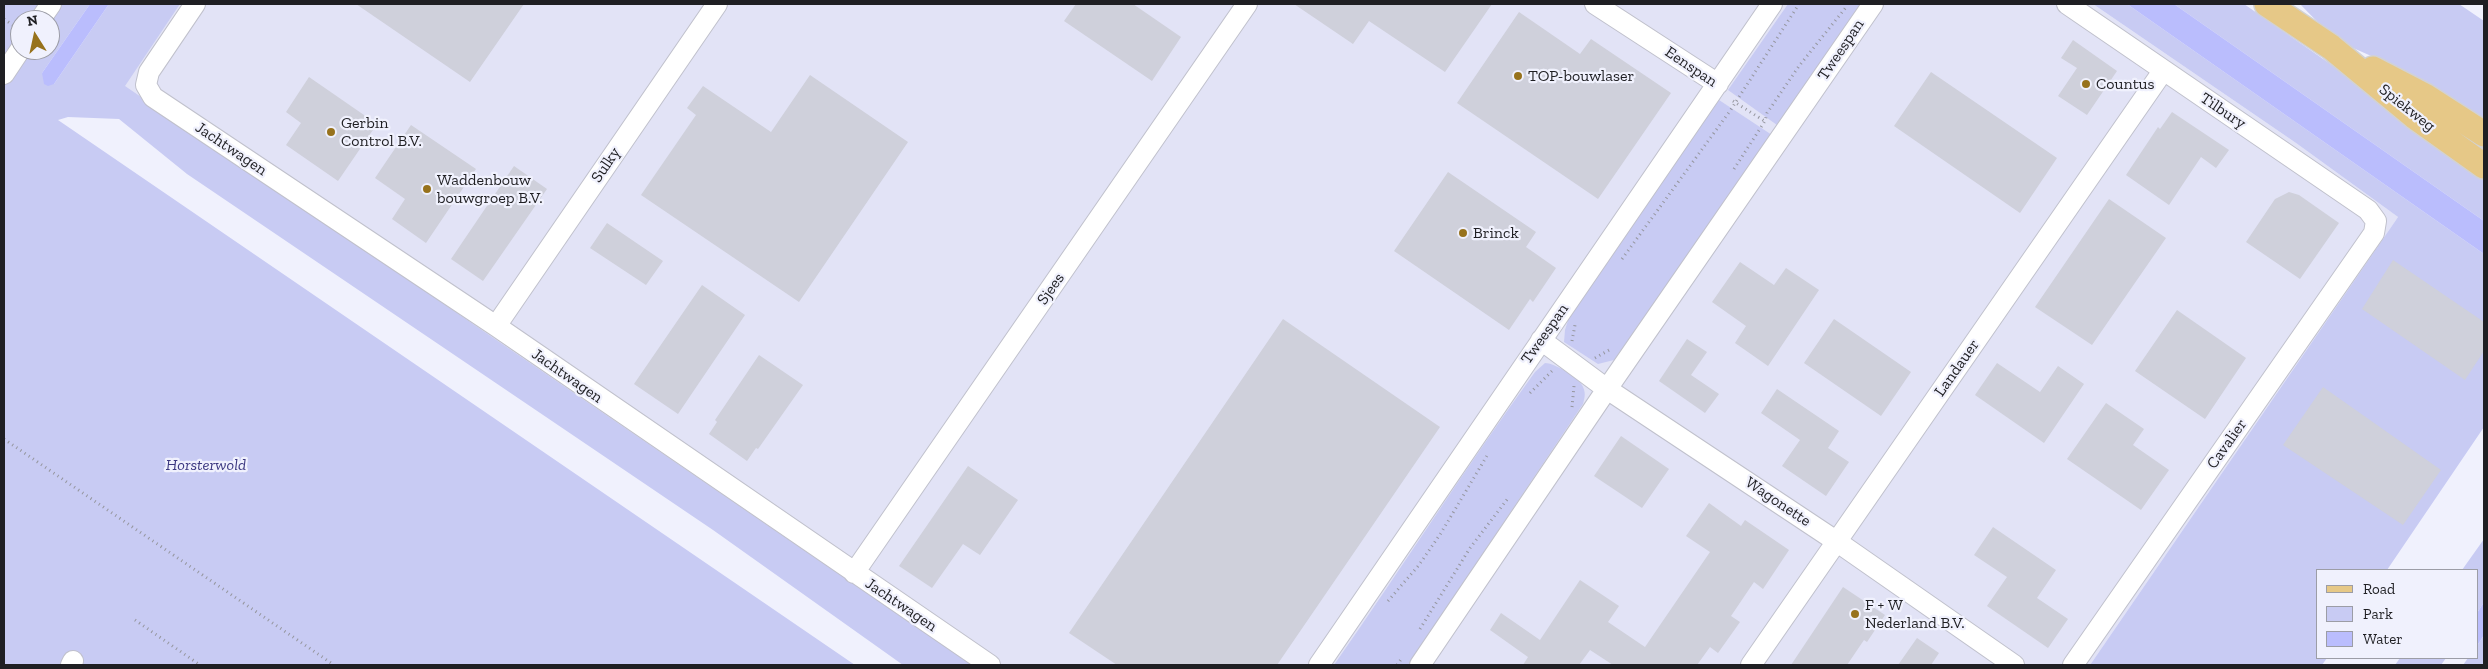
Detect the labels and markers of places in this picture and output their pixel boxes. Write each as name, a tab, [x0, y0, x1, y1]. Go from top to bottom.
place label: TOP-bouwlaser	[1528, 66, 1634, 86]
marker: TOP-bouwlaser	[1512, 70, 1524, 82]
place label: Countus	[2096, 74, 2155, 94]
marker: Countus	[2080, 78, 2092, 90]
place label: Gerbin Control B.V.	[341, 113, 422, 151]
marker: Gerbin Control B.V.	[325, 126, 337, 138]
place label: Waddenbouw bouwgroep B.V.	[437, 170, 543, 208]
marker: Waddenbouw bouwgroep B.V.	[421, 183, 433, 195]
place label: Brinck	[1473, 223, 1519, 243]
marker: Brinck	[1457, 227, 1469, 239]
place label: F + W Nederland B.V.	[1865, 595, 1965, 633]
marker: F + W Nederland B.V.	[1849, 608, 1861, 620]

